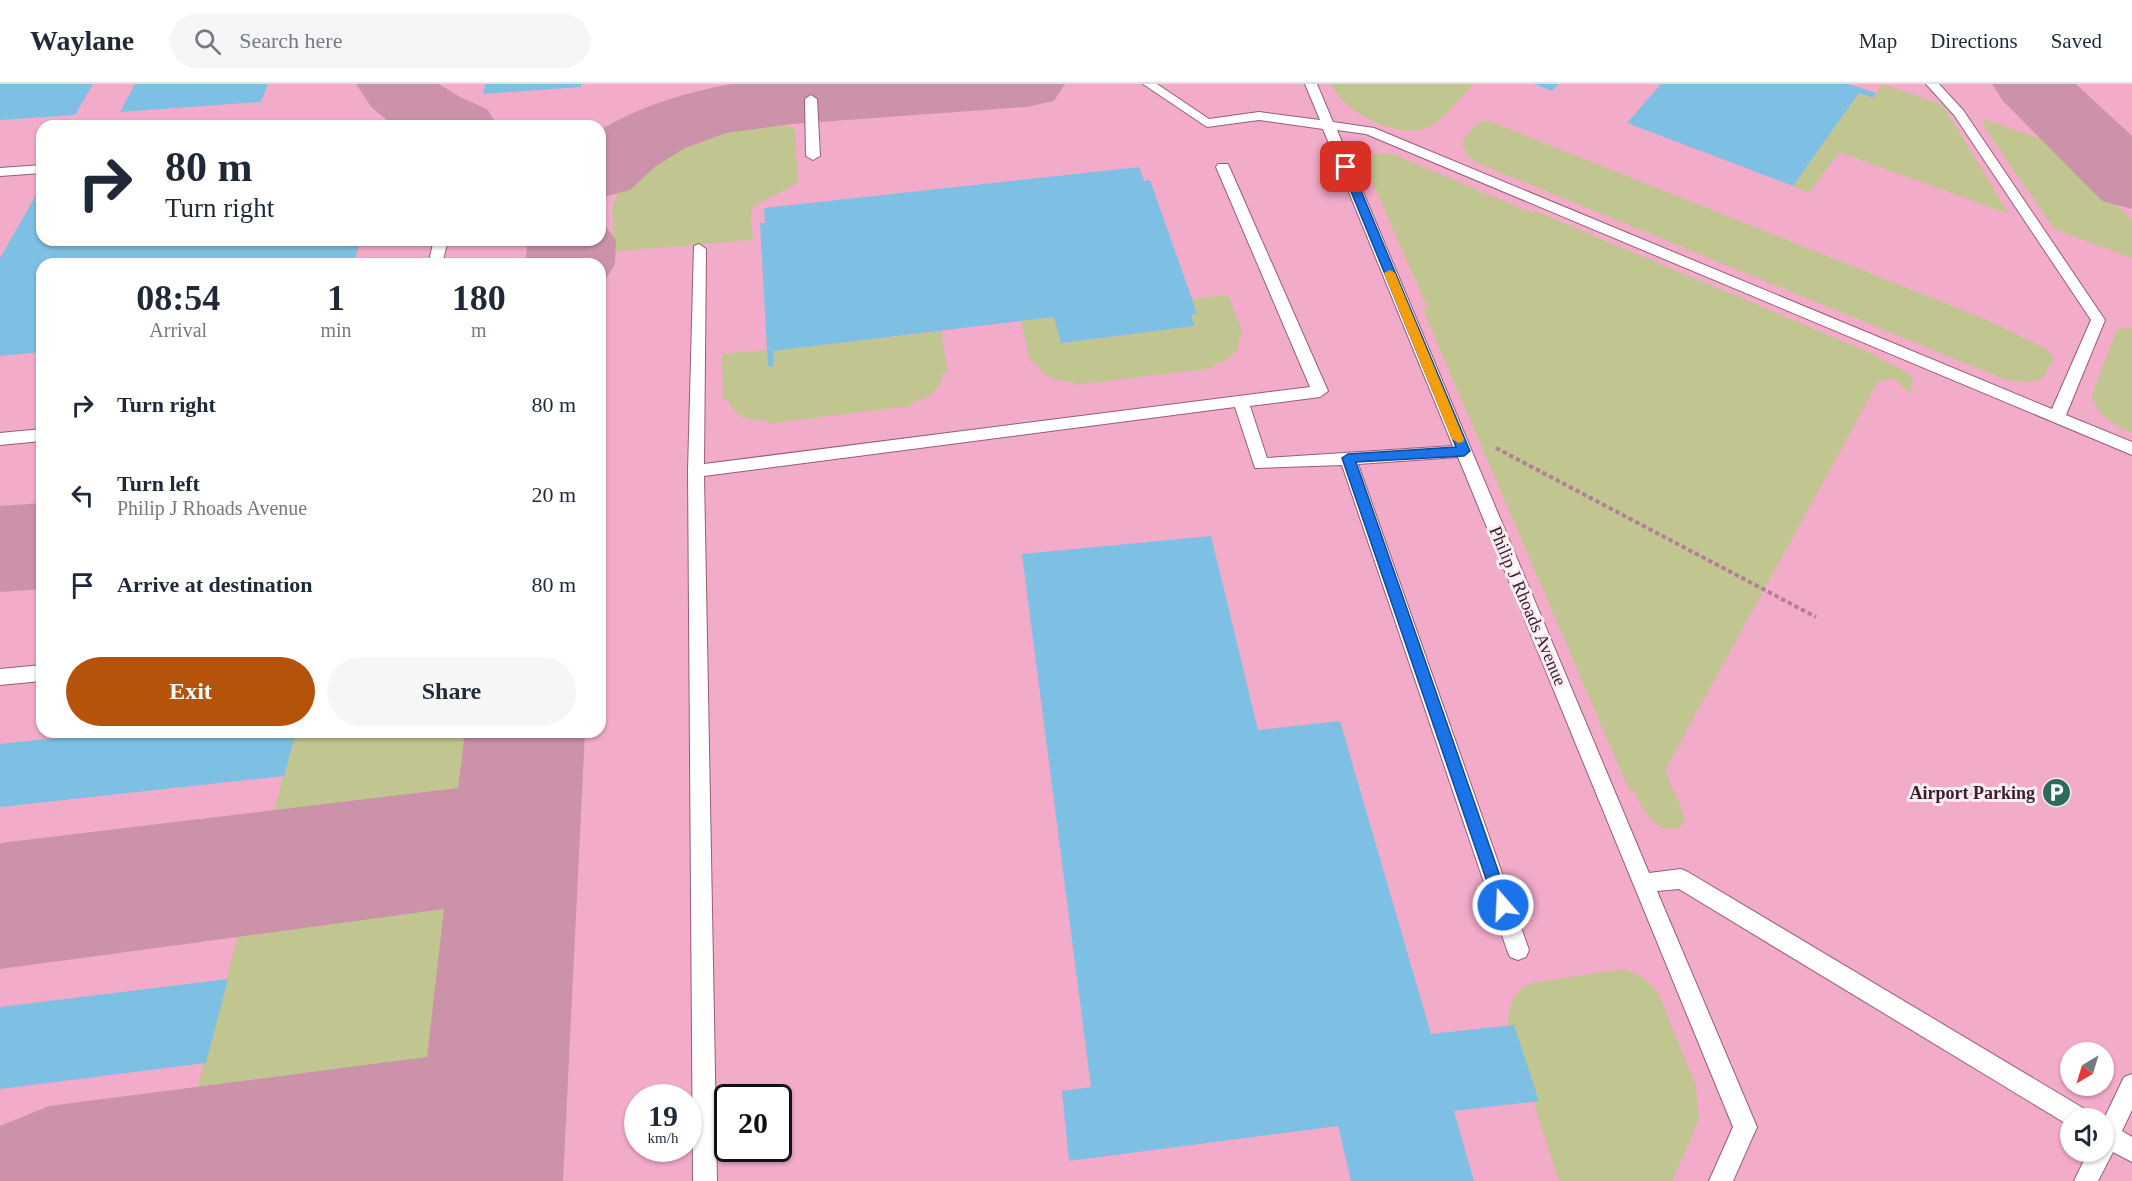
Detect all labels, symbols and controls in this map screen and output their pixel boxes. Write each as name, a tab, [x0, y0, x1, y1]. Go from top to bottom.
search box	[170, 14, 590, 68]
text: Waylane	[30, 25, 134, 56]
icon: search	[191, 25, 224, 58]
text: Search here	[239, 28, 342, 53]
text: Map	[1859, 29, 1897, 53]
text: Directions	[1930, 29, 2018, 53]
text: Saved	[2051, 29, 2102, 53]
pin	[1320, 141, 1371, 192]
icon: right	[66, 144, 144, 222]
text: 80 m	[165, 144, 253, 190]
icon: arrive	[1329, 150, 1362, 183]
text: Turn right	[165, 193, 274, 223]
text: 08:54	[136, 278, 220, 318]
text: 1	[327, 278, 345, 318]
text: 180	[452, 278, 506, 318]
text: Arrival	[149, 319, 207, 341]
text: min	[320, 319, 352, 341]
text: m	[471, 319, 487, 341]
icon: right	[66, 389, 99, 422]
text: Turn right	[117, 392, 216, 417]
text: 80 m	[531, 392, 576, 417]
text: Turn left	[117, 471, 200, 496]
icon: left	[66, 479, 99, 512]
text: 20 m	[531, 482, 576, 507]
text: Philip J Rhoads Avenue	[117, 497, 307, 519]
street label: Philip J Rhoads Avenue	[1485, 523, 1571, 689]
icon: arrive	[66, 569, 99, 602]
text: Arrive at destination	[117, 572, 313, 597]
text: 80 m	[531, 572, 576, 597]
button: Exit	[66, 657, 315, 726]
button: Share	[327, 657, 576, 726]
parking icon: Airport Parking	[2040, 777, 2072, 809]
place label: Airport Parking	[1910, 783, 2035, 803]
position arrow	[1471, 873, 1535, 937]
north arrow	[2060, 1042, 2114, 1096]
map controls	[2060, 1042, 2114, 1162]
speed limit sign: 20	[714, 1084, 792, 1162]
text: 19	[648, 1099, 678, 1132]
button: sound	[2060, 1108, 2114, 1162]
text: km/h	[648, 1130, 678, 1146]

